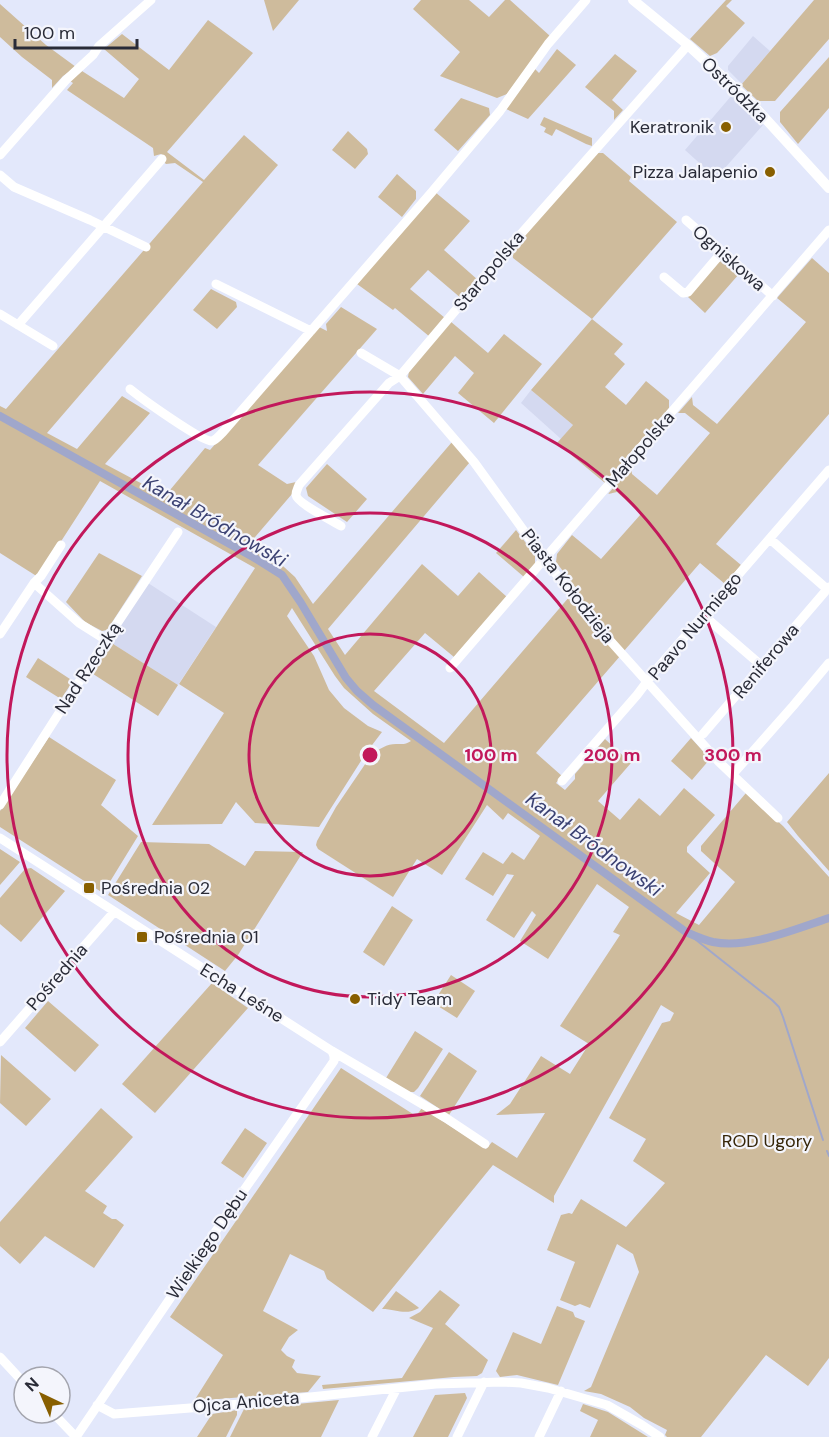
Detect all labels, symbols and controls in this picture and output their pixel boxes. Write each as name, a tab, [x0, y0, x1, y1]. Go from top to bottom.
scale bar	[15, 12, 136, 50]
text: 100 m	[24, 21, 75, 45]
street label: Ostródzka	[696, 52, 774, 128]
place label: Keratronik	[630, 115, 714, 139]
marker: Keratronik	[719, 120, 733, 134]
place label: Pizza Jalapenio	[633, 160, 758, 184]
marker: Pizza Jalapenio	[763, 165, 777, 179]
street label: Ogniskowa	[687, 220, 771, 296]
street label: Staropolska	[448, 226, 530, 316]
street label: Małopolska	[600, 406, 680, 492]
water label: Kanał Bródnowski	[138, 469, 293, 573]
street label: Piasta Kołodzieja	[516, 524, 620, 648]
street label: Paavo Nurmiego	[643, 567, 747, 685]
street label: Nad Rzeczką	[49, 618, 127, 718]
street label: Reniferowa	[728, 618, 804, 704]
text: 100 m	[464, 743, 518, 767]
text: 200 m	[584, 743, 640, 767]
text: 300 m	[704, 743, 762, 767]
centre of rings	[360, 745, 380, 765]
water label: Kanał Bródnowski	[521, 786, 668, 903]
place label: Pośrednia 02	[101, 876, 210, 900]
marker: Pośrednia 02	[82, 881, 96, 895]
place label: Pośrednia 01	[154, 925, 259, 949]
marker: Pośrednia 01	[135, 930, 149, 944]
street label: Pośrednia	[21, 938, 93, 1016]
street label: Echa Leśne	[196, 958, 288, 1028]
place label: Tidy Team	[367, 987, 452, 1011]
marker: Tidy Team	[348, 992, 362, 1006]
park label: ROD Ugory	[722, 1129, 812, 1153]
street label: Wielkiego Dębu	[161, 1184, 253, 1304]
north arrow	[12, 1365, 72, 1425]
text: N	[20, 1373, 43, 1396]
street label: Ojca Aniceta	[192, 1385, 300, 1419]

